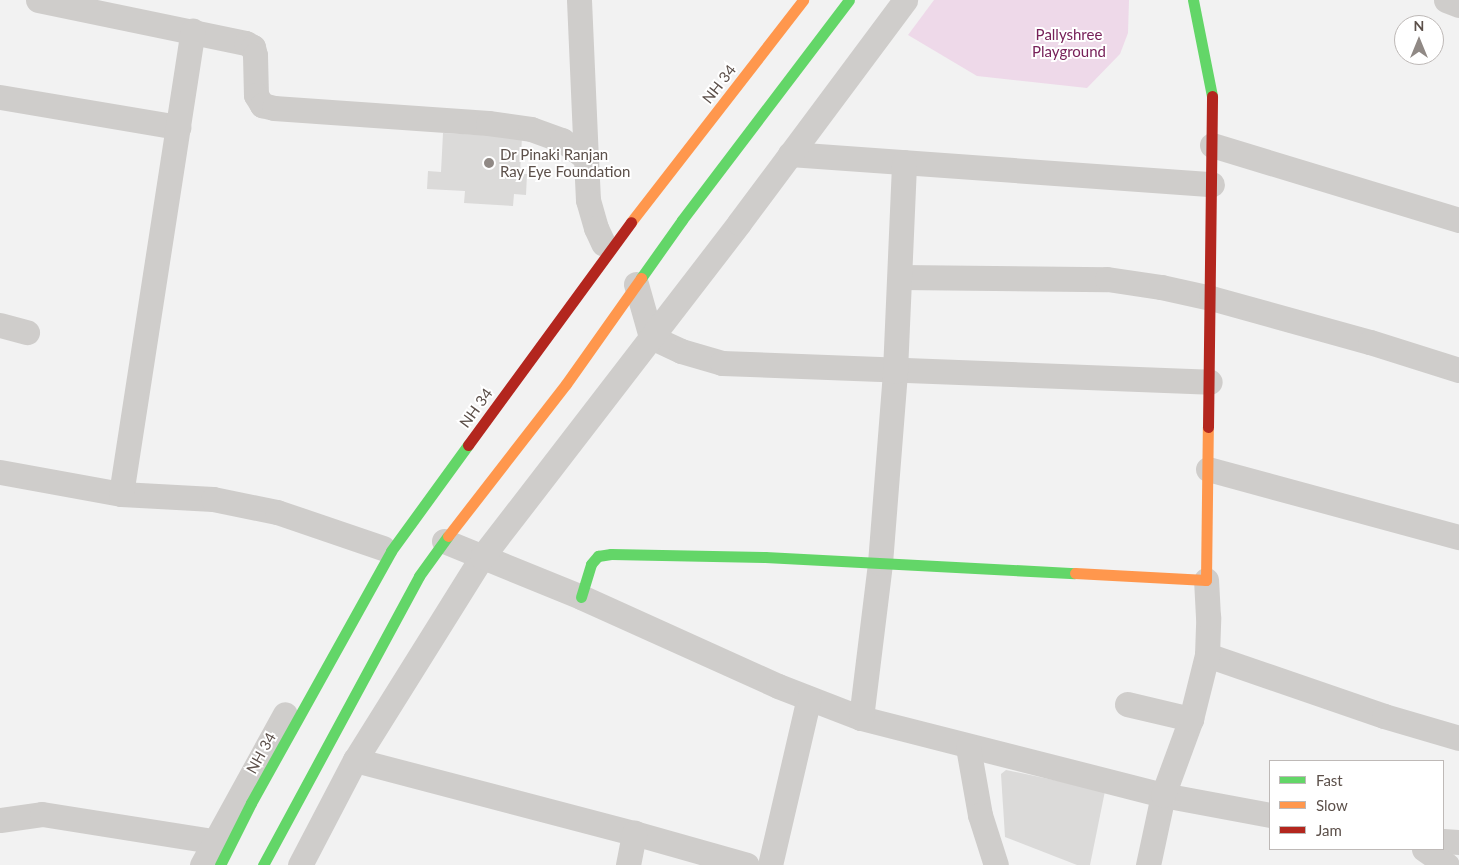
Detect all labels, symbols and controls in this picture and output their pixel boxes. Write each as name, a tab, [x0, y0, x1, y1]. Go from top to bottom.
north arrow	[1394, 15, 1444, 65]
text: N	[1414, 17, 1424, 34]
park label: Pallyshree Playground	[1032, 25, 1106, 60]
street label: NH 34	[698, 61, 740, 107]
place label: Dr Pinaki Ranjan Ray Eye Foundation	[500, 145, 631, 180]
marker: Dr Pinaki Ranjan Ray Eye Foundation	[482, 156, 496, 170]
street label: NH 34	[456, 385, 496, 431]
street label: NH 34	[242, 729, 280, 777]
legend	[1269, 760, 1444, 850]
text: Fast	[1316, 771, 1343, 789]
text: Slow	[1316, 796, 1348, 814]
text: Jam	[1316, 821, 1342, 839]

